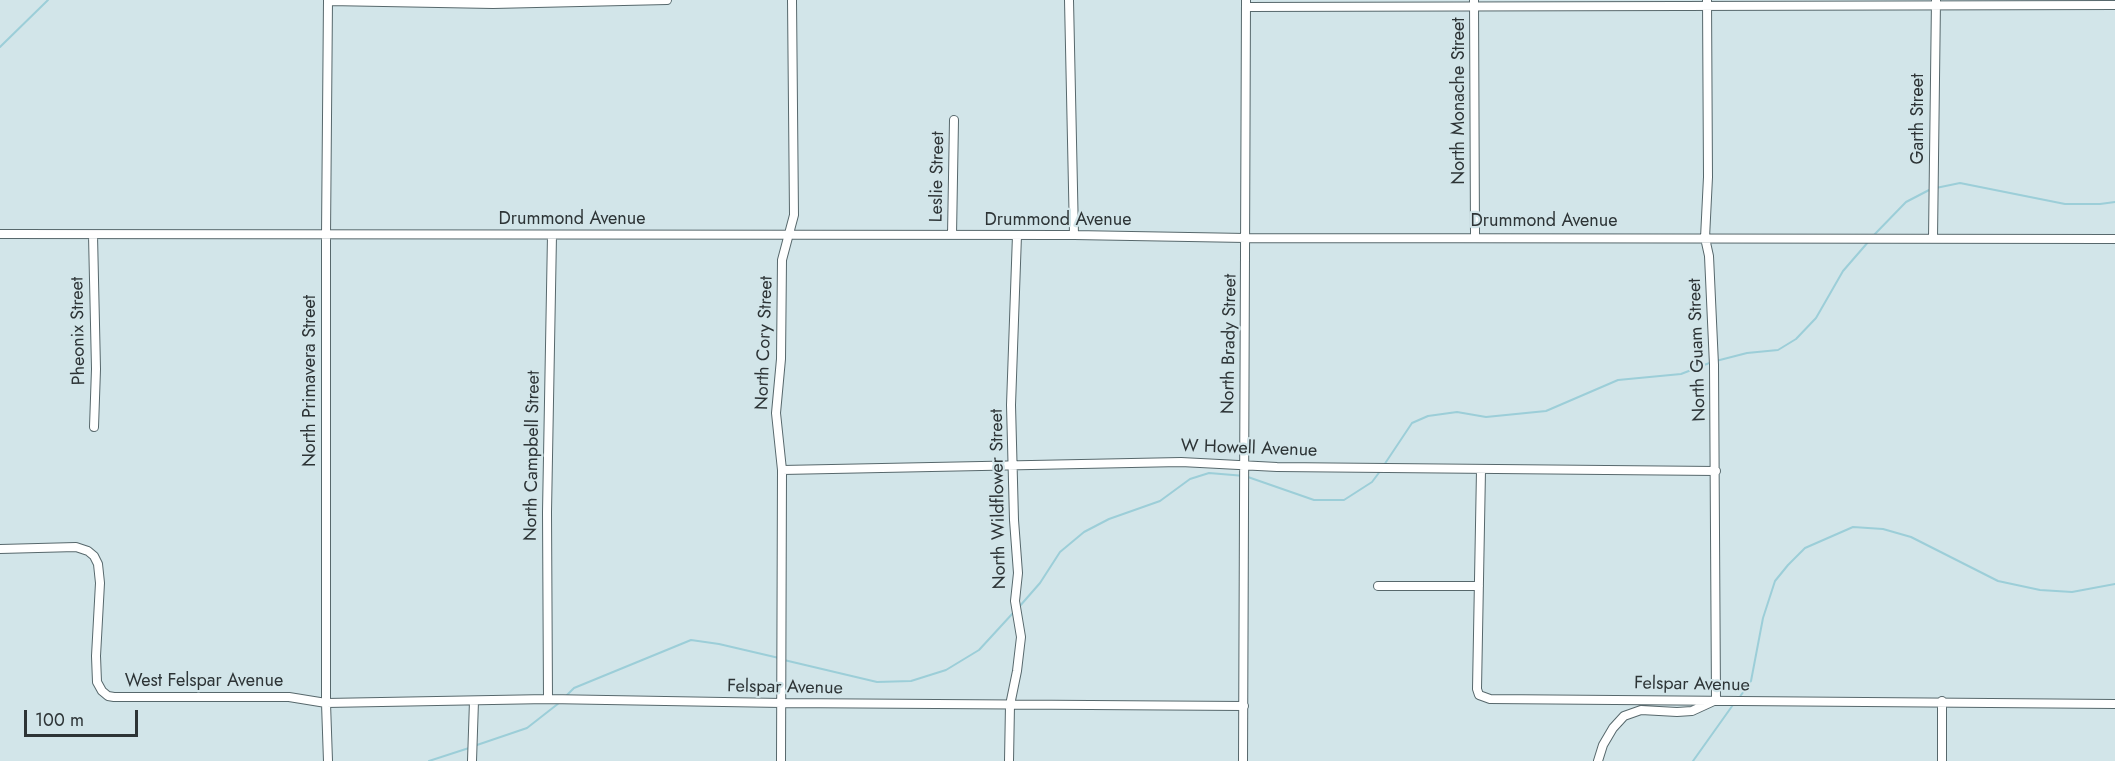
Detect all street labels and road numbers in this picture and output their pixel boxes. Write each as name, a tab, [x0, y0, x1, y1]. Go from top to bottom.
street label: North Monache Street	[1449, 17, 1471, 185]
street label: Garth Street	[1908, 74, 1930, 164]
street label: Leslie Street	[926, 131, 950, 223]
street label: Drummond Avenue	[499, 209, 645, 231]
street label: Drummond Avenue	[985, 210, 1131, 232]
street label: Drummond Avenue	[1471, 211, 1617, 233]
street label: North Brady Street	[1218, 274, 1242, 414]
street label: North Cory Street	[752, 276, 778, 410]
street label: Pheonix Street	[67, 277, 91, 385]
street label: North Guam Street	[1685, 278, 1711, 422]
street label: North Primavera Street	[300, 295, 322, 467]
street label: North Campbell Street	[521, 371, 545, 541]
street label: North Wildflower Street	[987, 409, 1011, 589]
street label: W Howell Avenue	[1180, 436, 1318, 462]
street label: West Felspar Avenue	[125, 671, 283, 693]
street label: Felspar Avenue	[1634, 673, 1750, 697]
street label: Felspar Avenue	[727, 676, 843, 700]

